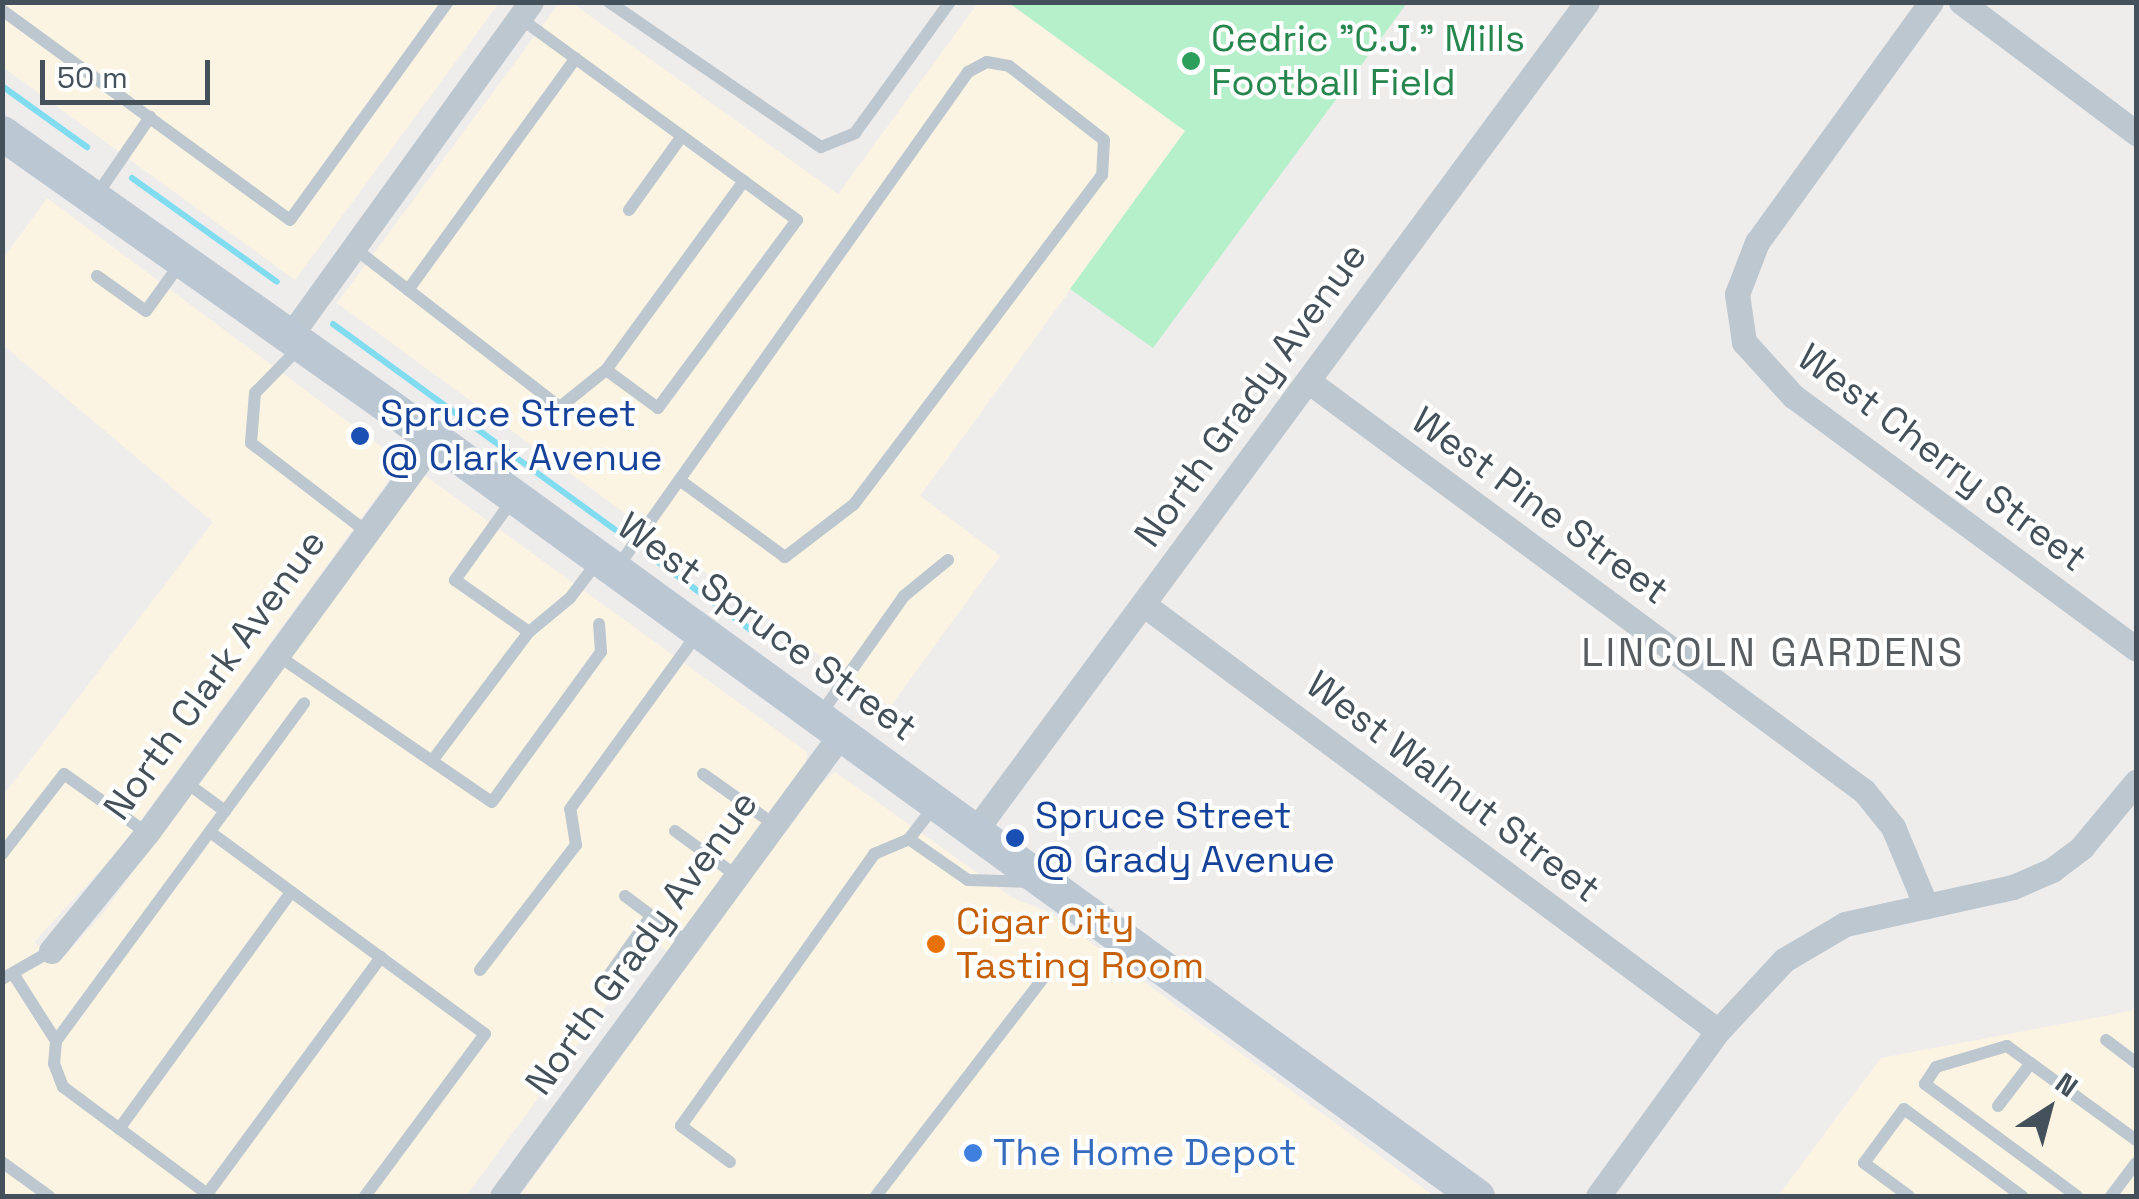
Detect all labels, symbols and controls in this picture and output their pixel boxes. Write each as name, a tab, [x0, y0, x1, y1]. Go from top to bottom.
place label: Cedric "C.J." Mills Football Field	[1211, 16, 1525, 105]
scale bar	[45, 40, 215, 102]
marker: Cedric "C.J." Mills Football Field	[1180, 50, 1202, 72]
text: 50 m	[57, 58, 128, 97]
street label: North Grady Avenue	[1125, 234, 1377, 556]
street label: West Cherry Street	[1788, 334, 2096, 582]
place label: Spruce Street @ Clark Avenue	[380, 391, 663, 480]
street label: West Pine Street	[1403, 398, 1677, 614]
marker: Spruce Street @ Clark Avenue	[349, 425, 371, 447]
street label: West Spruce Street	[609, 503, 925, 751]
street label: North Clark Avenue	[94, 521, 336, 829]
district label: LINCOLN GARDENS	[1581, 629, 1965, 677]
street label: West Walnut Street	[1297, 662, 1609, 912]
street label: North Grady Avenue	[516, 782, 768, 1104]
place label: Spruce Street @ Grady Avenue	[1035, 793, 1336, 882]
marker: Spruce Street @ Grady Avenue	[1004, 827, 1026, 849]
place label: Cigar City Tasting Room	[956, 899, 1204, 988]
marker: Cigar City Tasting Room	[925, 933, 947, 955]
north arrow	[1999, 1059, 2099, 1159]
text: N	[2048, 1065, 2085, 1105]
place label: The Home Depot	[993, 1130, 1297, 1176]
marker: The Home Depot	[962, 1142, 984, 1164]

